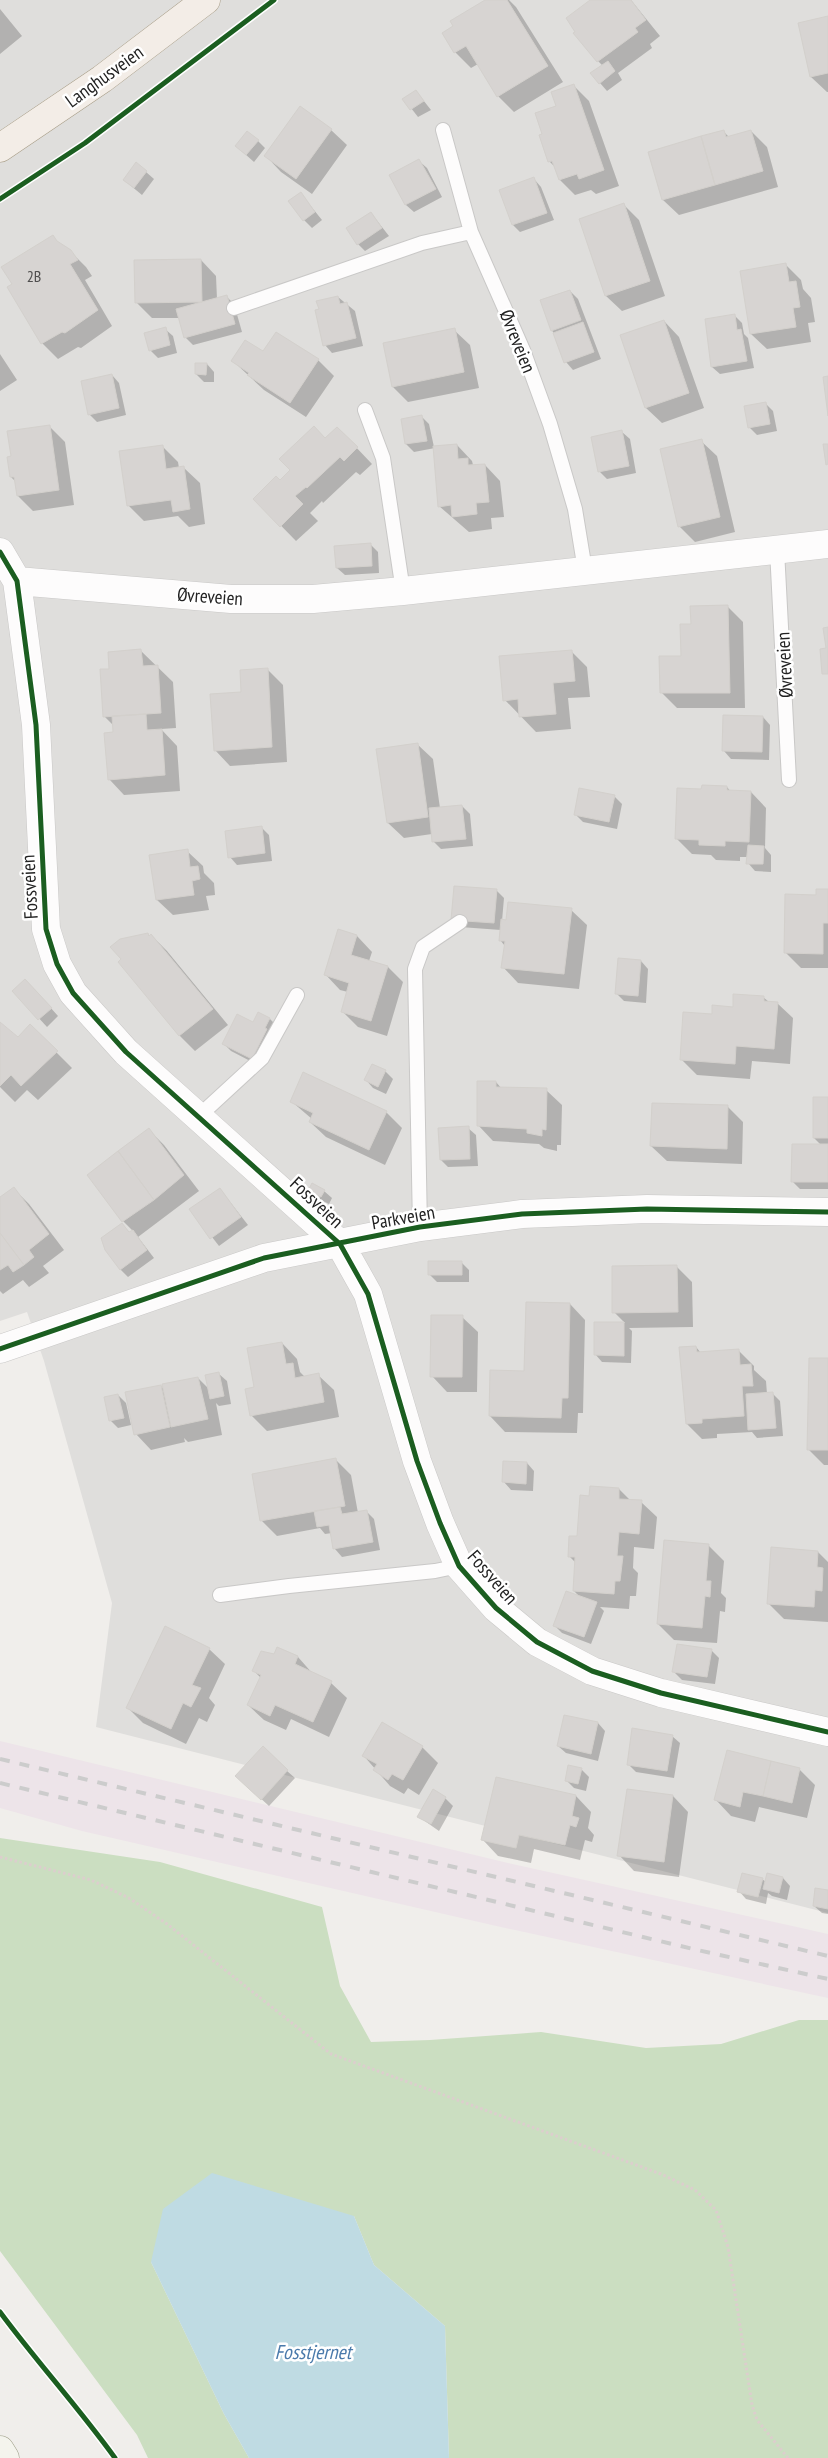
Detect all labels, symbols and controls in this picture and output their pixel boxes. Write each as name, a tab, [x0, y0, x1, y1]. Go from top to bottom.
street label: Langhusveien	[60, 40, 148, 112]
house number: 2B	[27, 266, 41, 286]
street label: Øvreveien	[495, 306, 541, 376]
street label: Øvreveien	[176, 582, 244, 610]
street label: Øvreveien	[770, 631, 798, 699]
street label: Fossveien	[15, 854, 43, 920]
street label: Fossveien	[285, 1171, 349, 1233]
street label: Parkveien	[370, 1200, 436, 1234]
street label: Fossveien	[463, 1545, 523, 1609]
water label: Fosstjernet	[275, 2339, 354, 2365]

